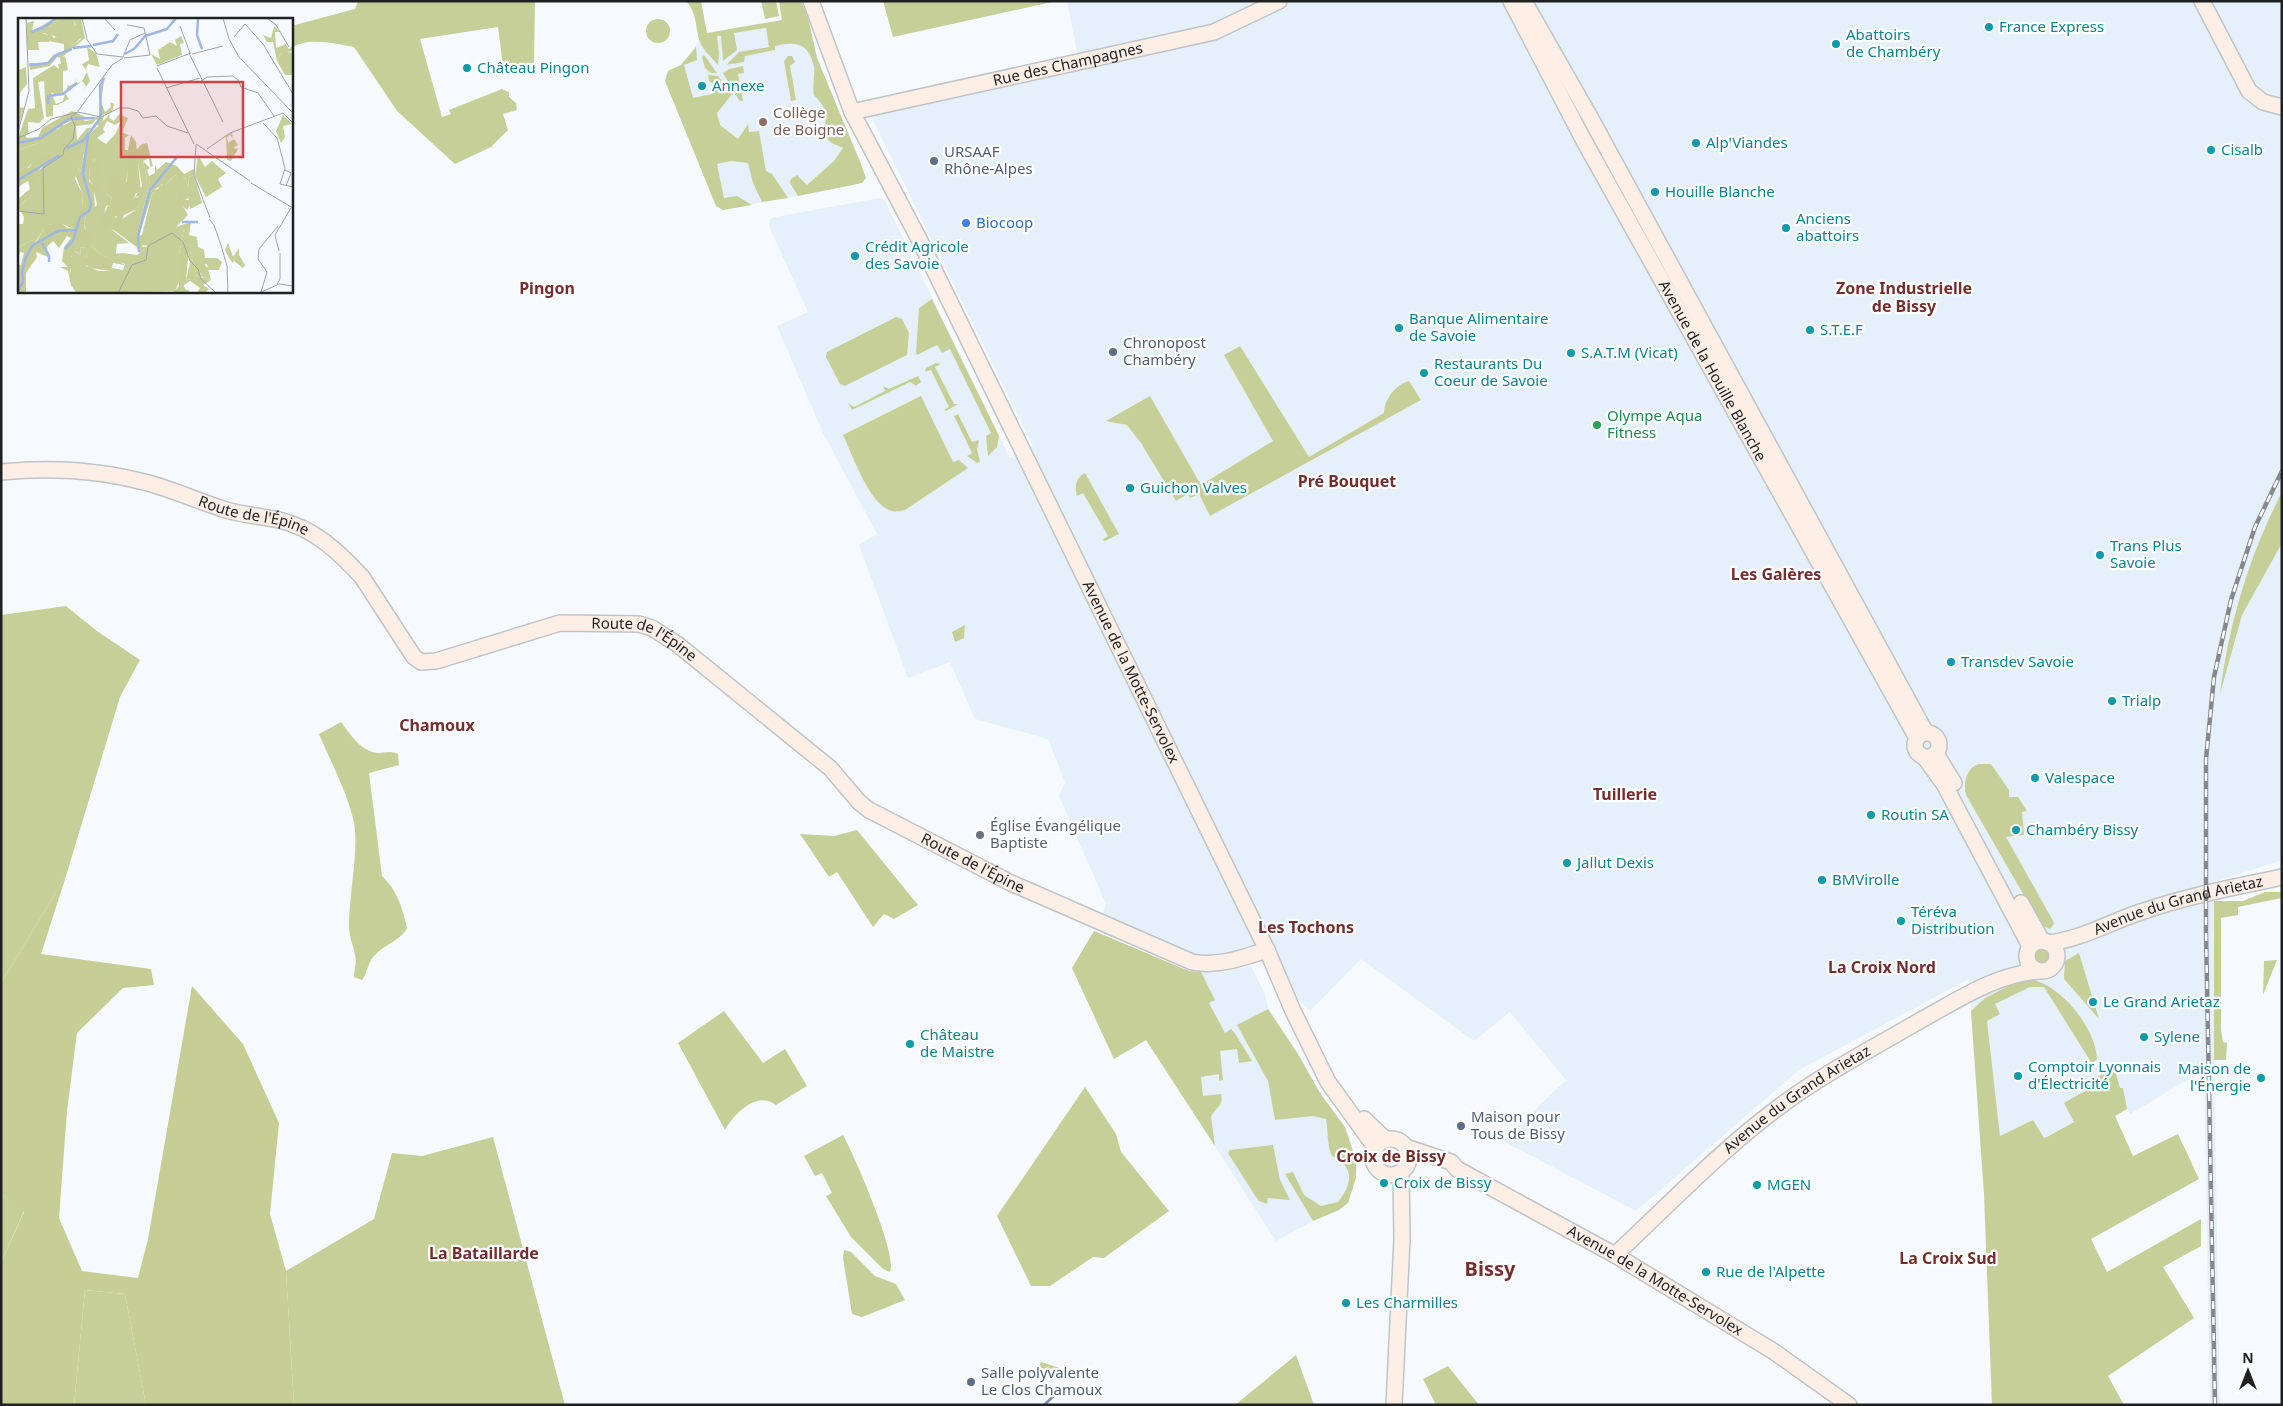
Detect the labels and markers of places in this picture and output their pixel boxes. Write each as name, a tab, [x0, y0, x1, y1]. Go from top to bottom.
place label: France Express	[1999, 16, 2104, 36]
marker: France Express	[1983, 21, 1995, 33]
place label: Abattoirs de Chambéry	[1846, 24, 1941, 61]
marker: Abattoirs de Chambéry	[1830, 38, 1842, 50]
place label: Château Pingon	[477, 57, 589, 77]
marker: Château Pingon	[461, 62, 473, 74]
place label: Annexe	[712, 75, 764, 95]
marker: Annexe	[696, 80, 708, 92]
place label: Collège de Boigne	[773, 102, 844, 139]
marker: Collège de Boigne	[757, 116, 769, 128]
place label: Alp'Viandes	[1706, 132, 1788, 152]
marker: Alp'Viandes	[1690, 137, 1702, 149]
place label: Cisalb	[2221, 139, 2263, 159]
place label: URSAAF Rhône-Alpes	[944, 141, 1033, 178]
marker: Cisalb	[2205, 144, 2217, 156]
marker: URSAAF Rhône-Alpes	[928, 155, 940, 167]
place label: Houille Blanche	[1665, 181, 1775, 201]
marker: Houille Blanche	[1649, 186, 1661, 198]
place label: Anciens abattoirs	[1796, 208, 1859, 245]
place label: Biocoop	[976, 212, 1033, 232]
marker: Biocoop	[960, 217, 972, 229]
marker: Anciens abattoirs	[1780, 222, 1792, 234]
place label: Crédit Agricole des Savoie	[865, 236, 969, 273]
marker: Crédit Agricole des Savoie	[849, 250, 861, 262]
place label: Banque Alimentaire de Savoie	[1409, 308, 1548, 345]
place label: S.T.E.F	[1820, 319, 1863, 339]
marker: Banque Alimentaire de Savoie	[1393, 322, 1405, 334]
marker: S.T.E.F	[1804, 324, 1816, 336]
place label: Chronopost Chambéry	[1123, 332, 1207, 369]
place label: S.A.T.M (Vicat)	[1581, 342, 1678, 362]
marker: Chronopost Chambéry	[1107, 346, 1119, 358]
marker: S.A.T.M (Vicat)	[1565, 347, 1577, 359]
place label: Restaurants Du Coeur de Savoie	[1434, 353, 1548, 390]
marker: Restaurants Du Coeur de Savoie	[1418, 367, 1430, 379]
place label: Olympe Aqua Fitness	[1607, 405, 1702, 442]
marker: Olympe Aqua Fitness	[1591, 419, 1603, 431]
place label: Guichon Valves	[1140, 477, 1247, 497]
marker: Guichon Valves	[1124, 482, 1136, 494]
place label: Trans Plus Savoie	[2110, 535, 2182, 572]
marker: Trans Plus Savoie	[2094, 549, 2106, 561]
place label: Transdev Savoie	[1961, 651, 2074, 671]
marker: Transdev Savoie	[1945, 656, 1957, 668]
place label: Trialp	[2122, 690, 2161, 710]
marker: Trialp	[2106, 695, 2118, 707]
place label: Valespace	[2045, 767, 2115, 787]
marker: Valespace	[2029, 772, 2041, 784]
place label: Routin SA	[1881, 804, 1949, 824]
marker: Routin SA	[1865, 809, 1877, 821]
place label: Église Évangélique Baptiste	[990, 815, 1121, 852]
place label: Chambéry Bissy	[2026, 819, 2139, 839]
marker: Chambéry Bissy	[2010, 824, 2022, 836]
marker: Église Évangélique Baptiste	[974, 829, 986, 841]
place label: Jallut Dexis	[1575, 852, 1654, 872]
marker: Jallut Dexis	[1561, 857, 1573, 869]
place label: BMVirolle	[1832, 869, 1899, 889]
marker: BMVirolle	[1816, 874, 1828, 886]
place label: Téréva Distribution	[1911, 901, 1995, 938]
marker: Téréva Distribution	[1895, 915, 1907, 927]
place label: Le Grand Arietaz	[2103, 991, 2220, 1011]
marker: Le Grand Arietaz	[2087, 996, 2099, 1008]
place label: Château de Maistre	[920, 1024, 994, 1061]
place label: Sylene	[2154, 1026, 2200, 1046]
marker: Sylene	[2138, 1031, 2150, 1043]
marker: Château de Maistre	[904, 1038, 916, 1050]
place label: Comptoir Lyonnais d'Électricité	[2028, 1056, 2161, 1093]
place label: Maison de l'Énergie	[2178, 1058, 2251, 1095]
marker: Comptoir Lyonnais d'Électricité	[2012, 1070, 2024, 1082]
marker: Maison de l'Énergie	[2255, 1072, 2267, 1084]
place label: Maison pour Tous de Bissy	[1471, 1106, 1565, 1143]
marker: Maison pour Tous de Bissy	[1455, 1120, 1467, 1132]
place label: Croix de Bissy	[1394, 1172, 1492, 1192]
place label: MGEN	[1767, 1174, 1811, 1194]
marker: Croix de Bissy	[1378, 1177, 1390, 1189]
marker: MGEN	[1751, 1179, 1763, 1191]
place label: Rue de l'Alpette	[1716, 1261, 1825, 1281]
marker: Rue de l'Alpette	[1700, 1266, 1712, 1278]
place label: Les Charmilles	[1356, 1292, 1458, 1312]
marker: Les Charmilles	[1340, 1297, 1352, 1309]
place label: Salle polyvalente Le Clos Chamoux	[981, 1362, 1102, 1399]
marker: Salle polyvalente Le Clos Chamoux	[965, 1376, 977, 1388]

